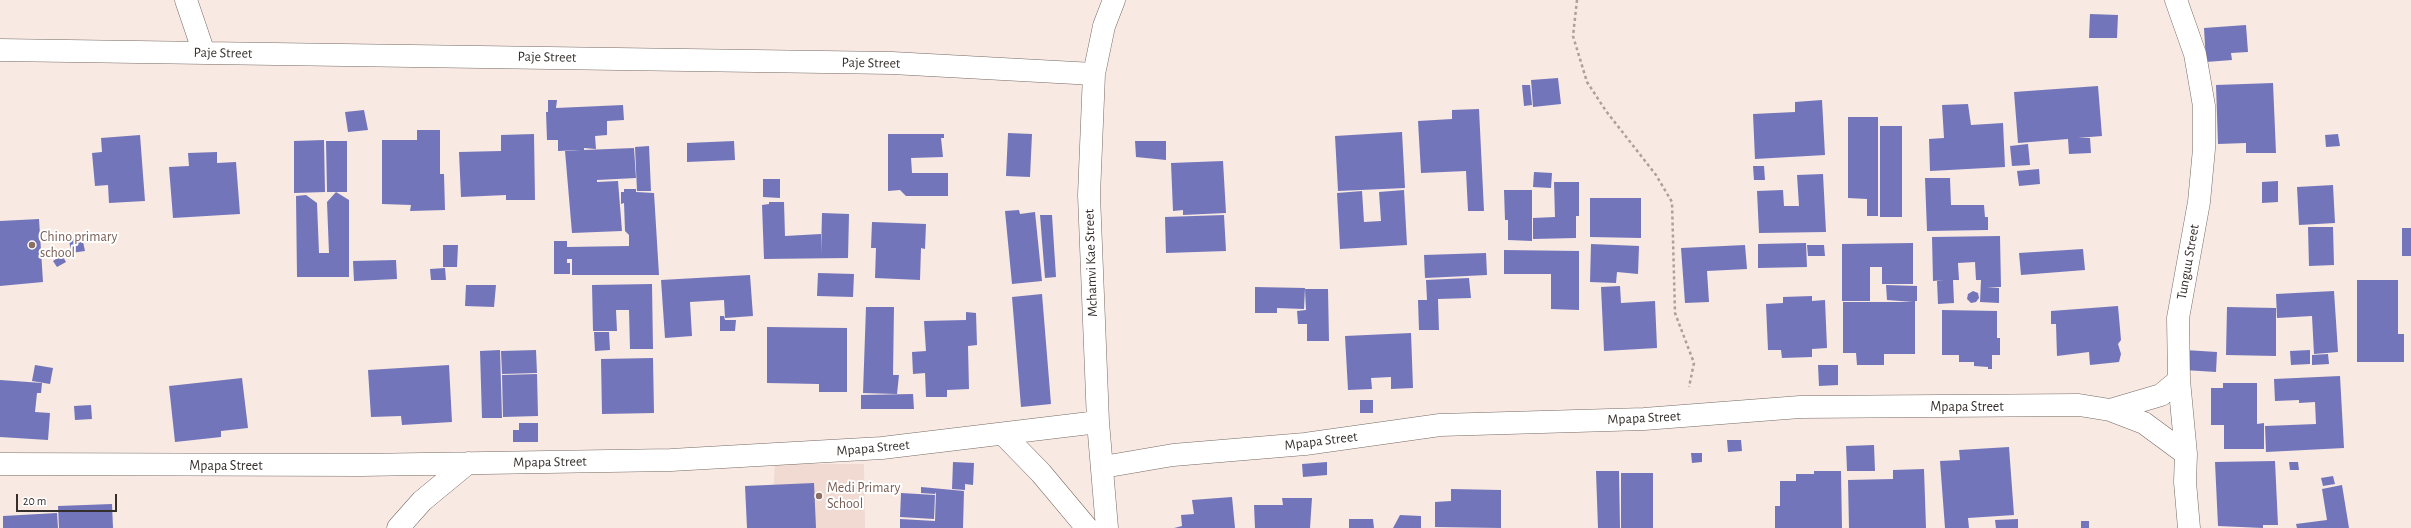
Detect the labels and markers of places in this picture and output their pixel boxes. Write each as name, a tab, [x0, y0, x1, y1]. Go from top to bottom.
place label: Chino primary school	[40, 229, 117, 262]
marker: Chino primary school	[27, 240, 37, 250]
place label: Medi Primary School	[827, 480, 900, 512]
marker: Medi Primary School	[814, 491, 824, 501]

